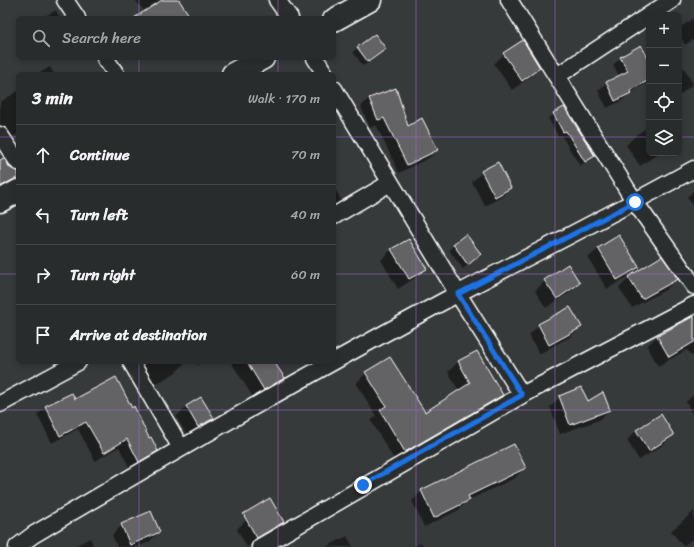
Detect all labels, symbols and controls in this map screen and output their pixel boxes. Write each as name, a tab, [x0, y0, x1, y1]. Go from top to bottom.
map controls	[646, 12, 682, 156]
button: +	[646, 12, 682, 48]
search box	[16, 16, 336, 60]
text: Search here	[62, 25, 141, 51]
icon: search	[30, 27, 52, 49]
button: −	[646, 48, 682, 84]
text: 3 min	[32, 83, 73, 113]
button: locate	[646, 84, 682, 120]
text: Walk · 170 m	[248, 87, 320, 110]
button: layers	[646, 120, 682, 156]
text: Continue	[70, 142, 130, 168]
text: 70 m	[291, 143, 320, 166]
icon: ahead	[32, 144, 54, 166]
route start	[626, 193, 644, 211]
text: Turn left	[70, 202, 128, 228]
text: 40 m	[290, 203, 320, 226]
icon: left	[32, 204, 54, 226]
text: Turn right	[70, 262, 135, 288]
text: 60 m	[291, 263, 320, 286]
icon: right	[32, 264, 54, 286]
text: Arrive at destination	[70, 322, 207, 348]
icon: arrive	[32, 324, 54, 346]
route end	[354, 476, 372, 494]

